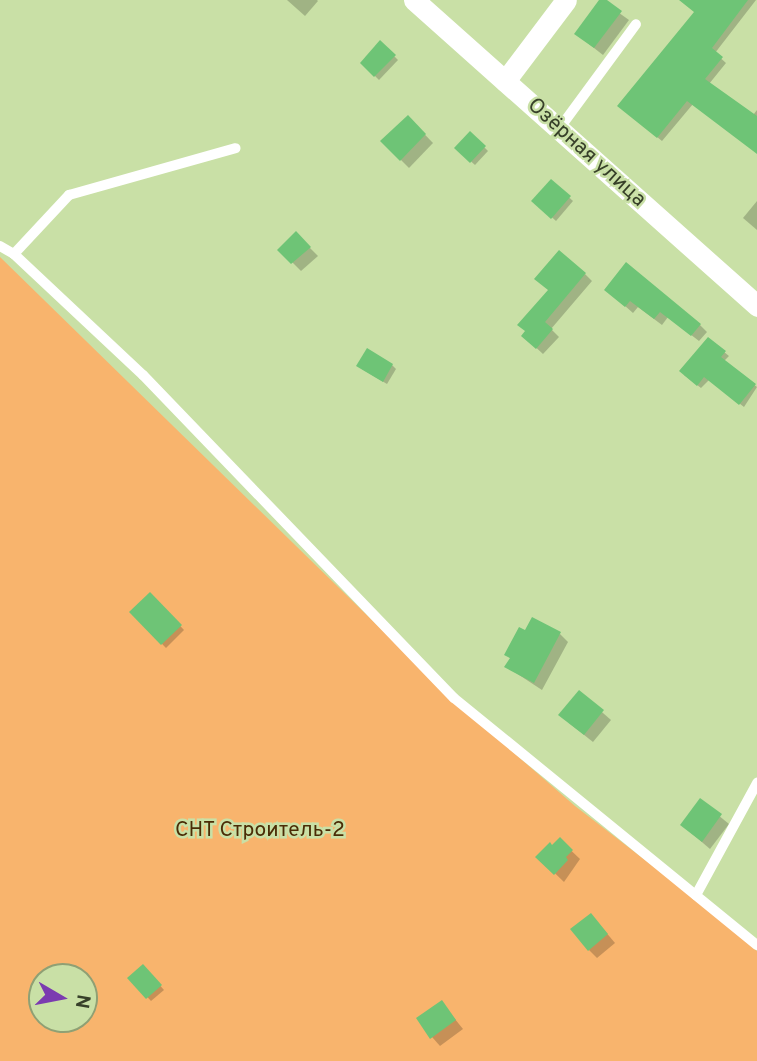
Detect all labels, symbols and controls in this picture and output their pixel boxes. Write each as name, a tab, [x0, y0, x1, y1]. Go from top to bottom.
street label: Озёрная улица	[522, 93, 650, 213]
park label: СНТ Строитель-2	[175, 818, 345, 844]
north arrow	[28, 963, 98, 1033]
text: N	[69, 992, 95, 1010]

